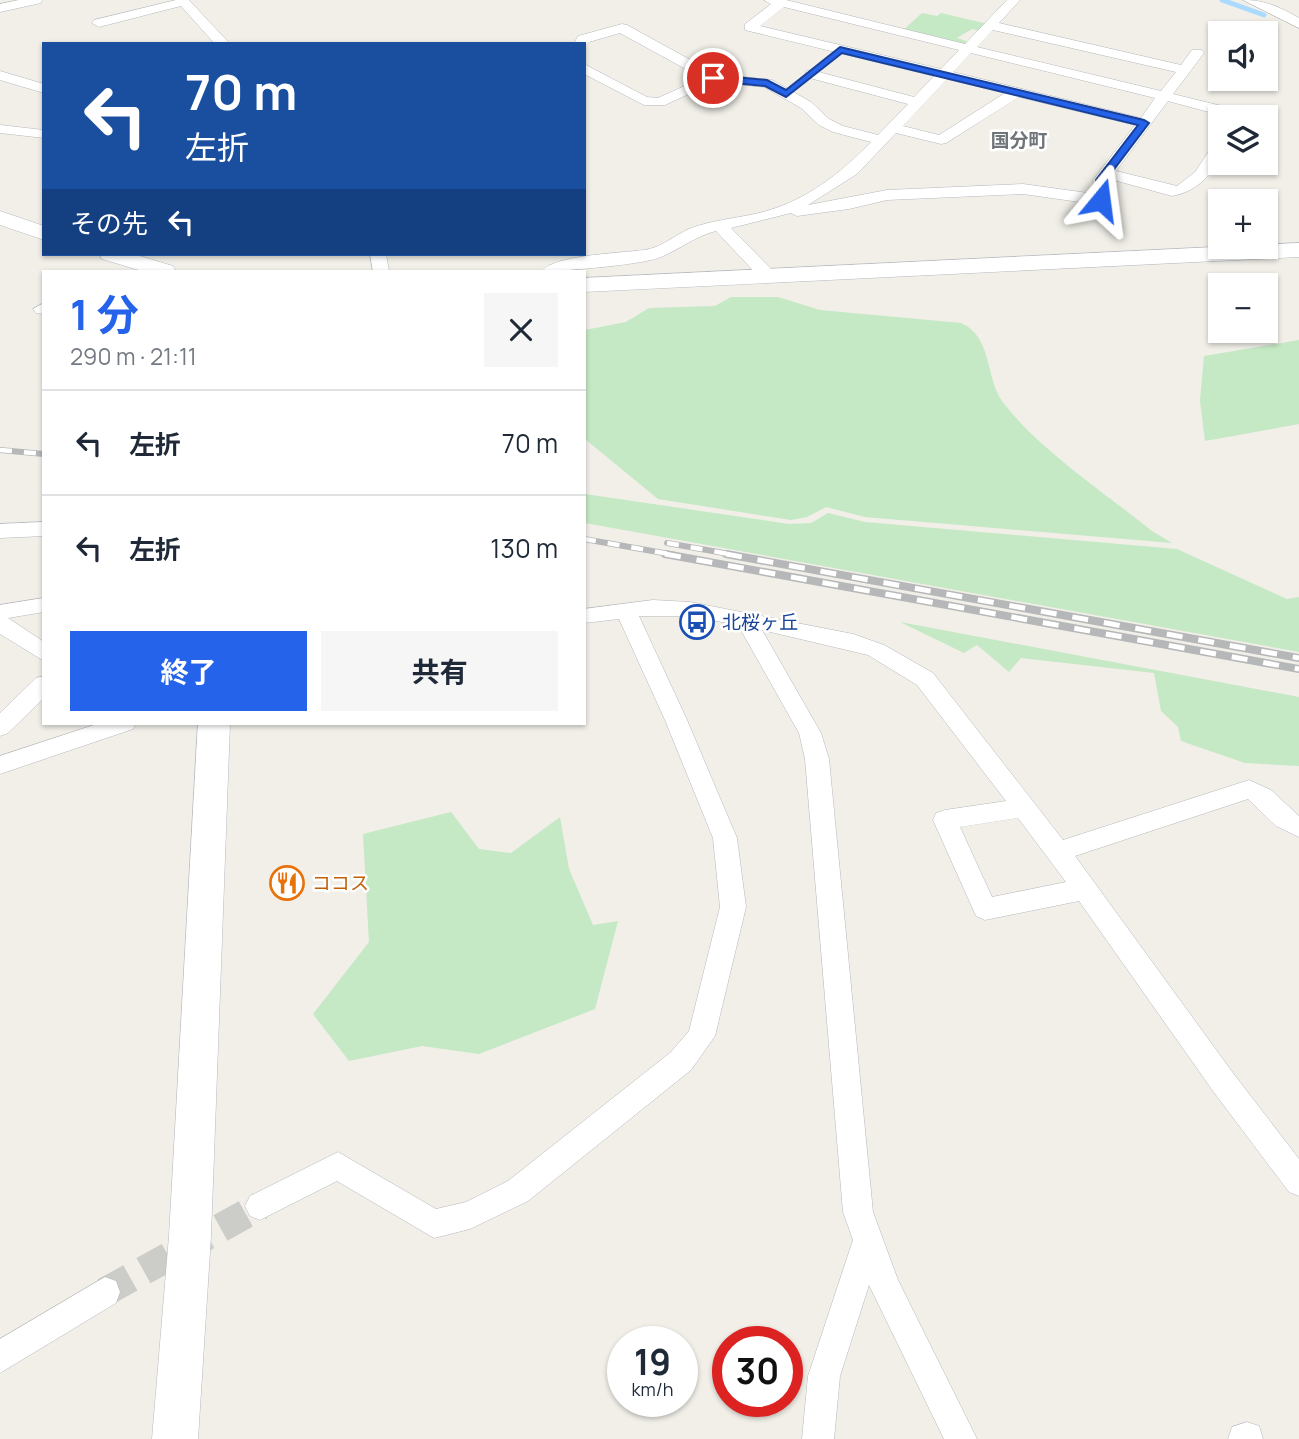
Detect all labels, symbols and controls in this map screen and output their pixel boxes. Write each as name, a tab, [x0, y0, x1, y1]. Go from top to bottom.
map controls	[1208, 21, 1278, 343]
button: sound	[1208, 21, 1278, 91]
pin	[683, 48, 743, 108]
text: 70 m	[185, 58, 297, 125]
icon: arrive	[694, 59, 732, 97]
icon: left	[70, 70, 161, 161]
button: layers	[1208, 105, 1278, 175]
text: 左折	[185, 125, 249, 169]
district label: 国分町	[990, 127, 1048, 153]
position arrow	[1064, 163, 1138, 237]
button: +	[1208, 189, 1278, 259]
icon: left	[162, 203, 200, 241]
text: その先	[70, 205, 148, 241]
button: −	[1208, 273, 1278, 343]
text: 1 分	[70, 285, 139, 343]
button: close	[484, 293, 558, 367]
text: 290 m · 21:11	[70, 340, 197, 372]
icon: left	[70, 424, 108, 462]
text: 70 m	[502, 425, 558, 461]
text: 左折	[129, 426, 181, 462]
icon: left	[70, 529, 108, 567]
text: 130 m	[490, 530, 558, 566]
text: 左折	[129, 531, 181, 567]
bus stop icon: 北桜ヶ丘	[678, 603, 716, 641]
place label: 北桜ヶ丘	[722, 609, 798, 635]
button: 終了	[70, 631, 307, 711]
button: 共有	[321, 631, 558, 711]
restaurant icon: ココス	[268, 864, 306, 902]
place label: ココス	[312, 870, 369, 896]
speed limit sign: 30	[712, 1326, 803, 1417]
text: 19	[634, 1338, 671, 1386]
text: km/h	[632, 1377, 673, 1401]

